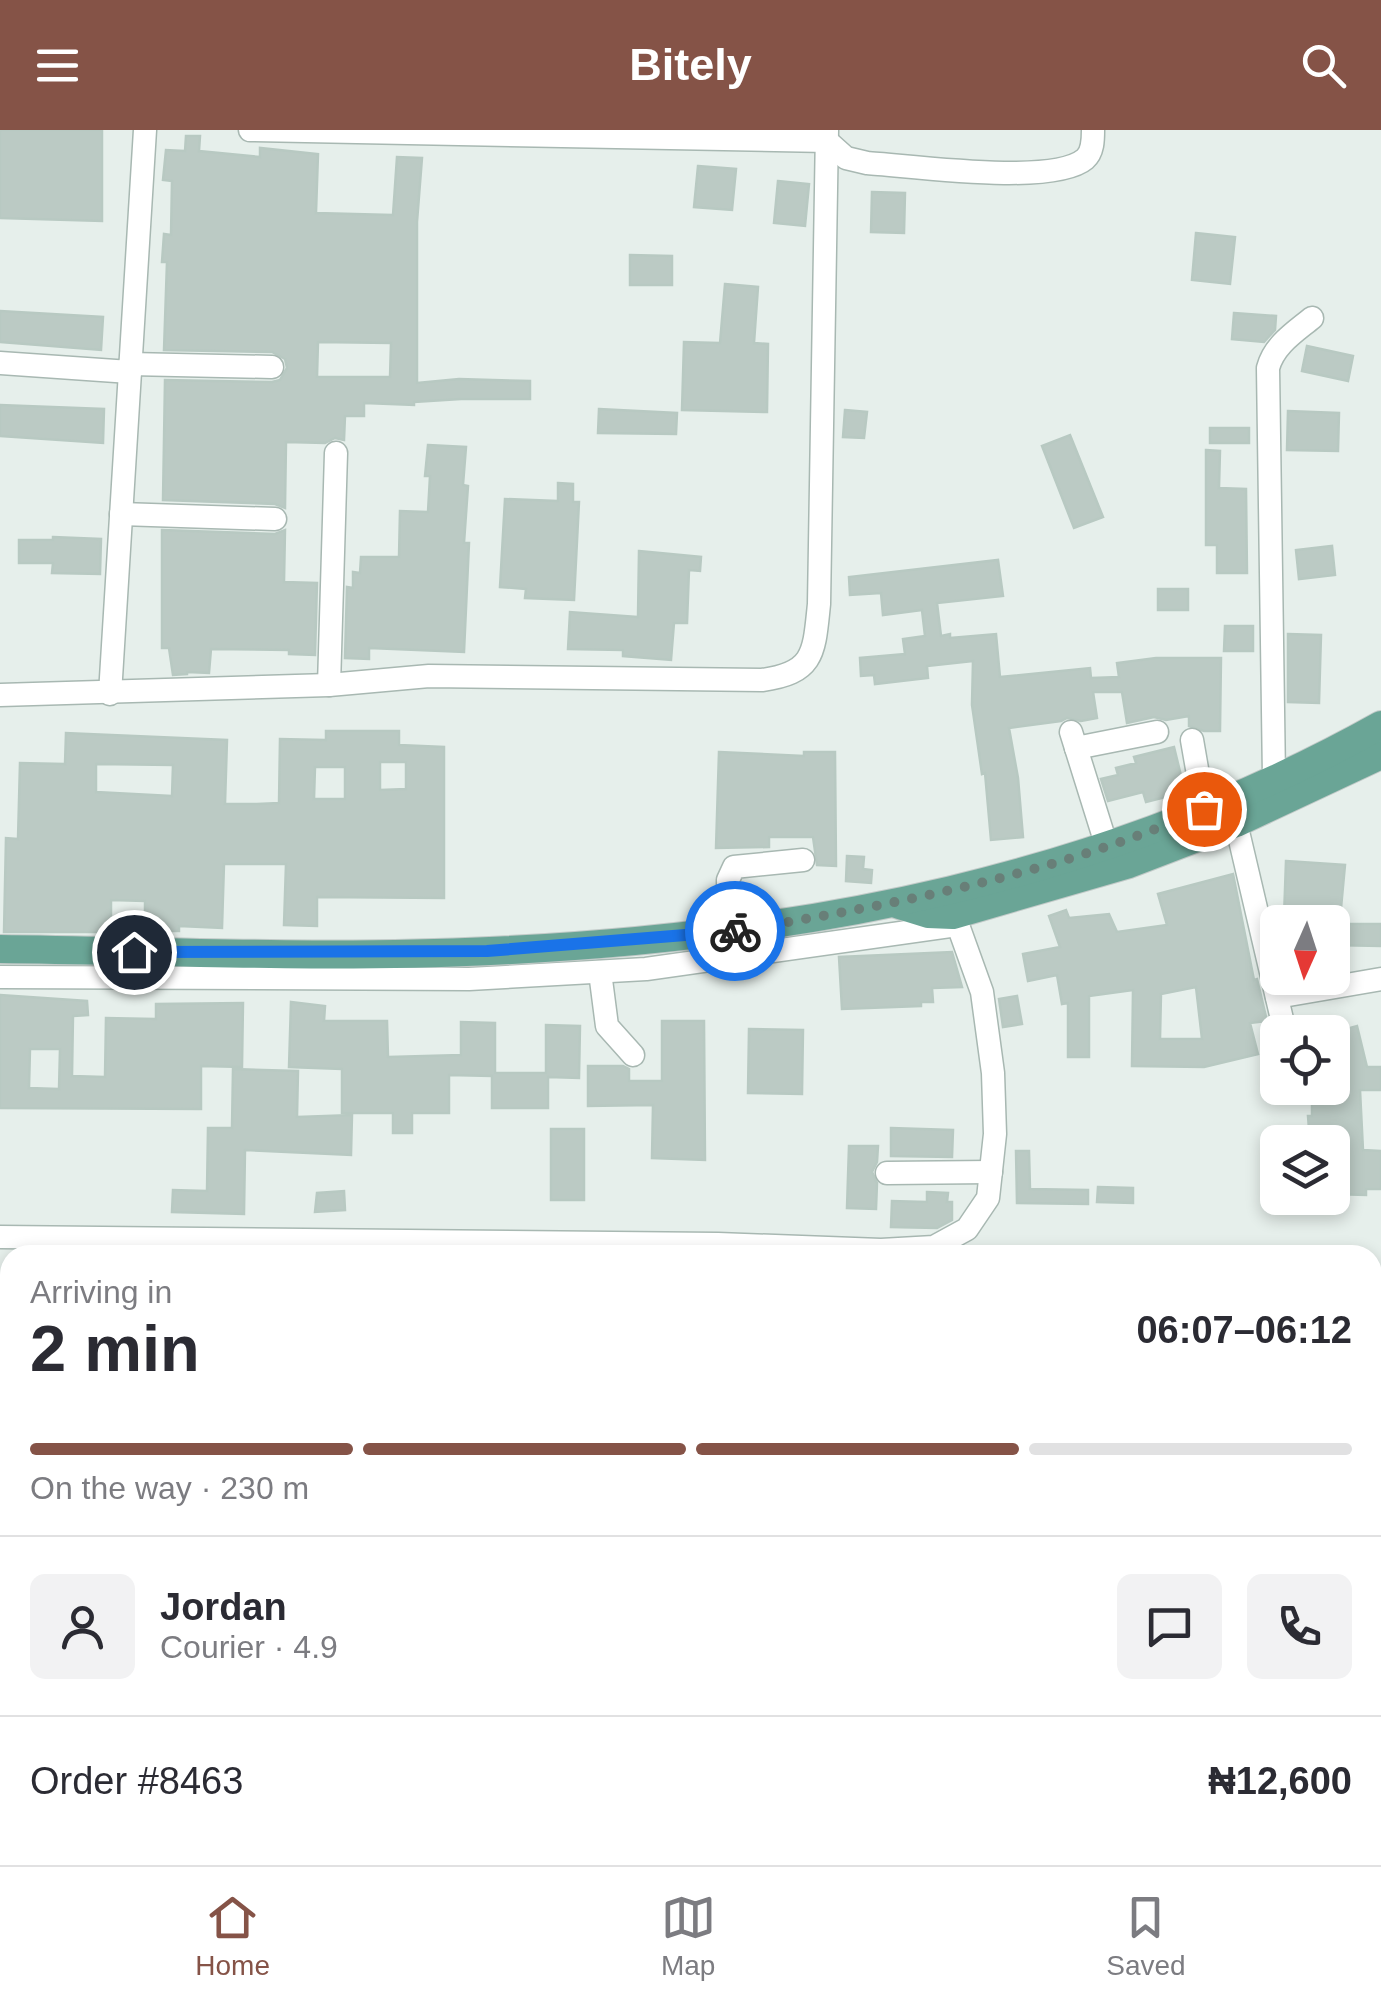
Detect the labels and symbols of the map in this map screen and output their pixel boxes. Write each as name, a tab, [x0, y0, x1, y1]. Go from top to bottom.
pin	[1162, 767, 1247, 852]
courier	[685, 881, 785, 981]
north arrow	[1260, 905, 1350, 995]
pin	[92, 910, 177, 995]

